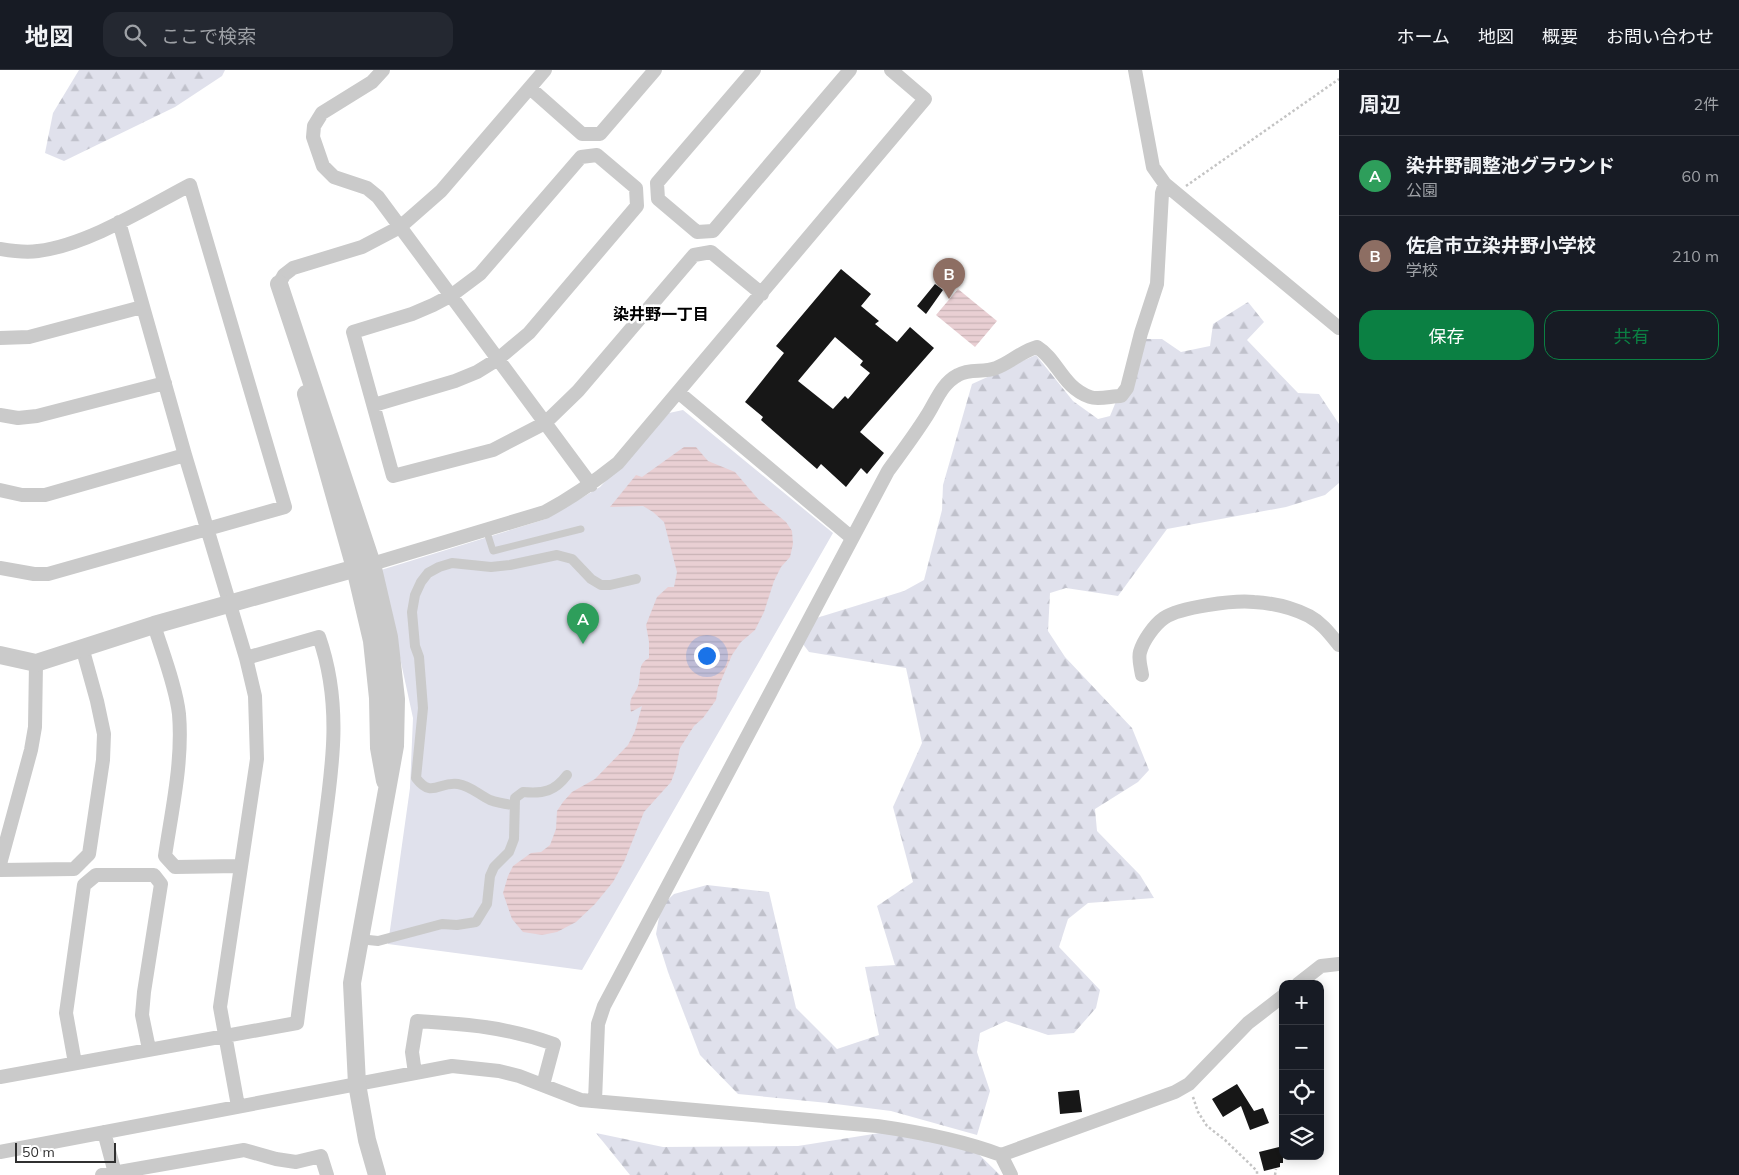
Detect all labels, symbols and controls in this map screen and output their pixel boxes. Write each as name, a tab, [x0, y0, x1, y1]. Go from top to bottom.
search box	[103, 12, 453, 57]
text: 地図	[25, 21, 73, 51]
icon: search	[121, 21, 149, 49]
text: ここで検索	[161, 24, 256, 48]
text: ホーム	[1397, 25, 1450, 48]
text: 地図	[1478, 25, 1514, 48]
text: 概要	[1542, 25, 1578, 48]
text: お問い合わせ	[1606, 25, 1714, 48]
text: 周辺	[1359, 91, 1401, 117]
text: 2件	[1693, 94, 1719, 114]
text: 染井野調整池グラウンド	[1406, 153, 1615, 177]
text: A	[1369, 166, 1381, 186]
text: 60 m	[1682, 166, 1719, 186]
text: 公園	[1406, 180, 1438, 200]
text: 佐倉市立染井野小学校	[1406, 233, 1596, 257]
text: B	[1369, 246, 1381, 266]
text: 210 m	[1672, 246, 1719, 266]
pin: B	[933, 258, 965, 299]
text: 学校	[1406, 260, 1438, 280]
district label: 染井野一丁目	[613, 304, 709, 324]
button: 保存	[1359, 310, 1534, 360]
button: 共有	[1544, 310, 1719, 360]
pin: A	[567, 603, 599, 644]
your location	[694, 643, 720, 669]
map controls	[1279, 980, 1324, 1160]
button: +	[1279, 980, 1324, 1025]
button: −	[1279, 1025, 1324, 1070]
button: locate	[1279, 1070, 1324, 1115]
button: layers	[1279, 1115, 1324, 1160]
scale bar	[15, 1140, 116, 1163]
text: 50 m	[22, 1143, 55, 1161]

